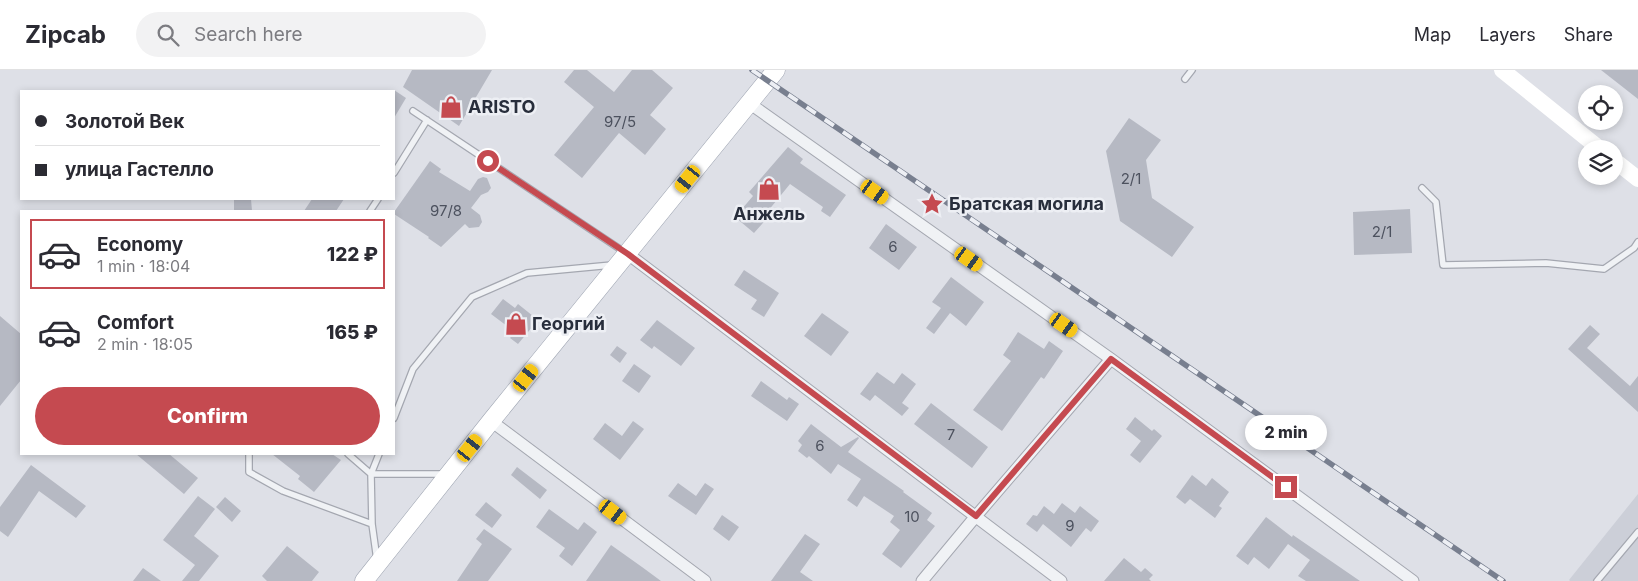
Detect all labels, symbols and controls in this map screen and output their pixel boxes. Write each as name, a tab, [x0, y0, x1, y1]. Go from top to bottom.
search box	[136, 12, 486, 57]
text: Zipcab	[25, 20, 106, 49]
icon: search	[154, 21, 182, 49]
text: Search here	[194, 23, 303, 46]
text: Map	[1414, 24, 1451, 45]
text: Layers	[1479, 24, 1536, 45]
text: Share	[1564, 24, 1613, 45]
map controls	[1578, 85, 1623, 185]
button: locate	[1578, 85, 1623, 130]
shop icon: ARISTO	[438, 94, 464, 120]
place label: ARISTO	[468, 96, 536, 117]
text: Золотой Век	[65, 110, 184, 133]
house number: 97/5	[604, 112, 636, 131]
button: layers	[1578, 140, 1623, 185]
route start	[477, 150, 499, 172]
text: улица Гастелло	[65, 158, 214, 181]
car	[672, 163, 703, 195]
house number: 2/1	[1121, 169, 1141, 188]
shop icon: Анжель	[756, 176, 782, 202]
car	[858, 177, 891, 207]
place icon: Братская могила	[919, 191, 945, 217]
place label: Братская могила	[949, 193, 1104, 214]
house number: 97/8	[430, 201, 462, 220]
place label: Анжель	[733, 203, 805, 224]
house number: 2/1	[1372, 222, 1392, 241]
icon: car	[37, 232, 82, 277]
text: Economy	[97, 233, 183, 256]
house number: 6	[888, 237, 898, 256]
text: 122 ₽	[327, 243, 378, 266]
car	[952, 244, 985, 274]
text: 1 min · 18:04	[97, 256, 190, 276]
icon: car	[37, 310, 82, 355]
car	[1047, 310, 1080, 340]
text: Comfort	[97, 311, 174, 334]
shop icon: Георгий	[503, 311, 529, 337]
place label: Георгий	[532, 313, 605, 334]
text: 165 ₽	[326, 321, 378, 344]
text: 2 min · 18:05	[97, 334, 193, 354]
car	[510, 362, 541, 394]
button: Confirm	[35, 387, 380, 445]
callout: 2 min	[1245, 414, 1327, 450]
text: 2 min	[1264, 422, 1308, 442]
house number: 7	[947, 425, 955, 444]
car	[454, 432, 485, 464]
house number: 6	[815, 436, 825, 455]
route end	[1275, 476, 1297, 498]
car	[596, 497, 629, 527]
house number: 10	[904, 507, 920, 526]
house number: 9	[1065, 516, 1075, 535]

